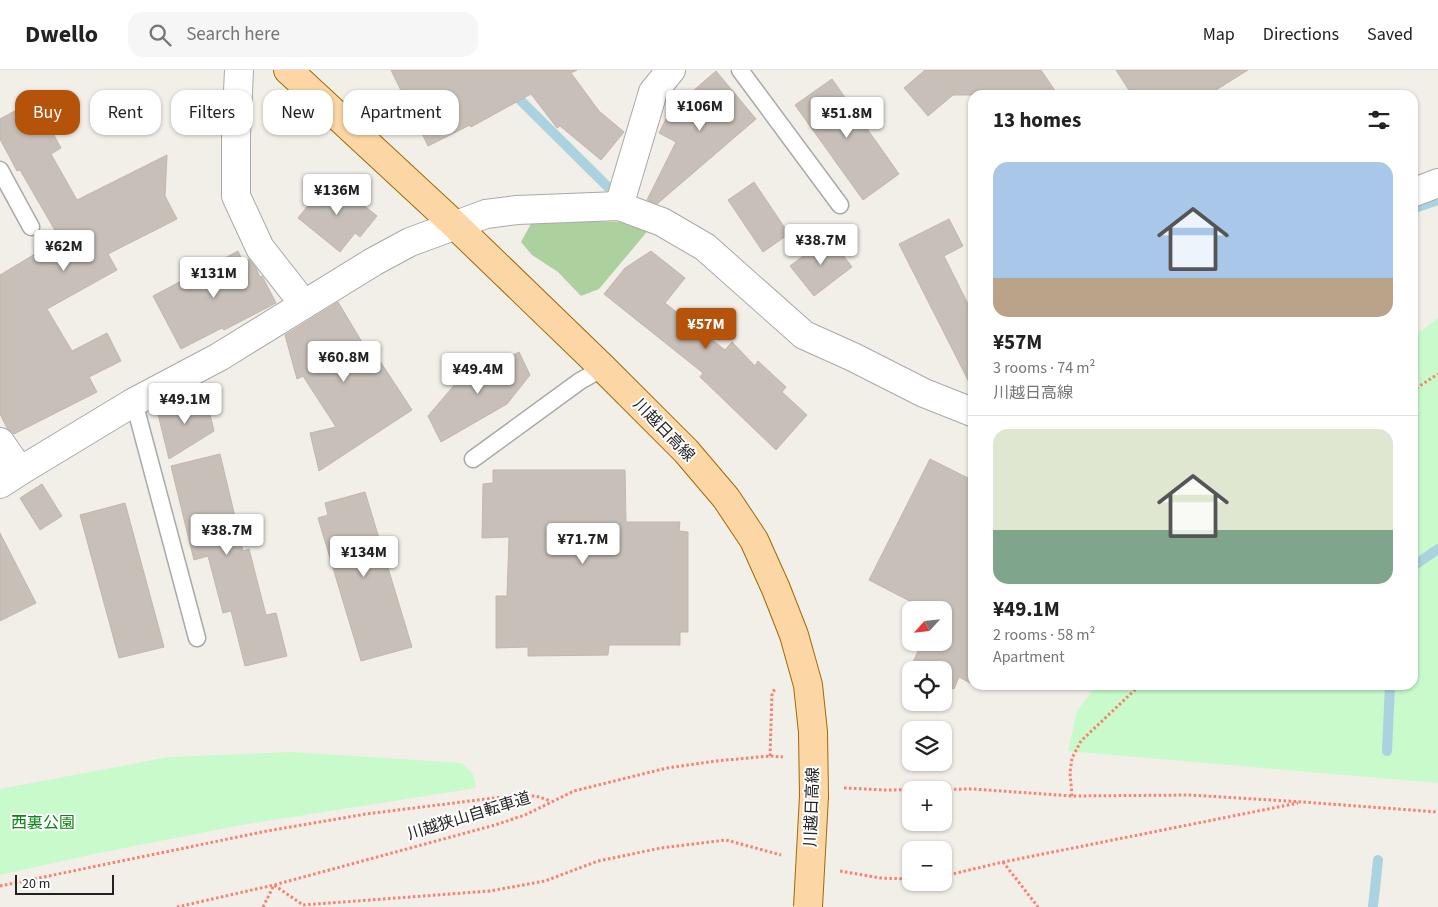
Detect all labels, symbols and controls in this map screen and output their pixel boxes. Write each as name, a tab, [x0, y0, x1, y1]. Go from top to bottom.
search box	[128, 12, 478, 57]
text: Dwello	[25, 17, 98, 52]
icon: search	[146, 21, 174, 49]
text: Search here	[186, 21, 280, 48]
text: Map	[1203, 22, 1235, 47]
text: Directions	[1263, 22, 1339, 47]
text: Saved	[1367, 22, 1413, 47]
chip: Buy	[15, 90, 80, 135]
chip: Rent	[90, 90, 161, 135]
chip: Filters	[171, 90, 253, 135]
chip: New	[263, 90, 333, 135]
chip: Apartment	[343, 90, 459, 135]
pin: ¥106M	[665, 90, 735, 132]
text: ¥106M	[677, 95, 723, 117]
pin: ¥51.8M	[806, 97, 888, 139]
text: ¥51.8M	[822, 102, 872, 124]
text: 13 homes	[993, 105, 1081, 135]
icon: filters	[1365, 106, 1393, 134]
pin: ¥136M	[302, 174, 372, 216]
text: ¥136M	[314, 179, 360, 201]
icon: home	[1148, 194, 1238, 284]
pin: ¥38.7M	[780, 224, 862, 266]
text: ¥38.7M	[796, 229, 846, 251]
pin: ¥62M	[34, 230, 94, 272]
text: ¥62M	[45, 235, 83, 257]
pin: ¥131M	[179, 256, 249, 299]
text: ¥131M	[191, 262, 237, 284]
pin: ¥57M	[676, 308, 736, 350]
text: ¥57M	[687, 313, 725, 335]
text: ¥57M	[993, 327, 1042, 357]
pin: ¥60.8M	[303, 340, 385, 383]
text: ¥60.8M	[319, 346, 369, 368]
pin: ¥49.4M	[437, 352, 519, 395]
text: 3 rooms · 74 m²	[993, 357, 1095, 379]
text: ¥49.4M	[453, 358, 503, 380]
pin: ¥49.1M	[144, 382, 226, 425]
text: 川越日高線	[993, 382, 1073, 404]
text: ¥49.1M	[160, 388, 210, 410]
street label: 川越日高線	[628, 394, 700, 466]
icon: home	[1148, 461, 1238, 551]
pin: ¥38.7M	[186, 514, 268, 556]
text: ¥38.7M	[202, 519, 252, 541]
pin: ¥71.7M	[542, 522, 624, 565]
text: ¥71.7M	[558, 528, 608, 550]
pin: ¥134M	[329, 536, 399, 578]
text: ¥134M	[341, 541, 387, 563]
text: ¥49.1M	[993, 594, 1060, 624]
north arrow	[902, 601, 952, 651]
map controls	[902, 601, 952, 891]
text: 2 rooms · 58 m²	[993, 624, 1095, 646]
text: Apartment	[993, 646, 1065, 668]
button: locate	[902, 661, 952, 711]
button: layers	[902, 721, 952, 771]
street label: 川越日高線	[800, 767, 824, 847]
button: +	[902, 781, 952, 831]
street label: 川越狭山自転車道	[405, 787, 533, 845]
park label: 西裏公園	[11, 812, 75, 834]
button: −	[902, 841, 952, 891]
scale bar	[15, 872, 114, 895]
text: 20 m	[22, 874, 50, 894]

